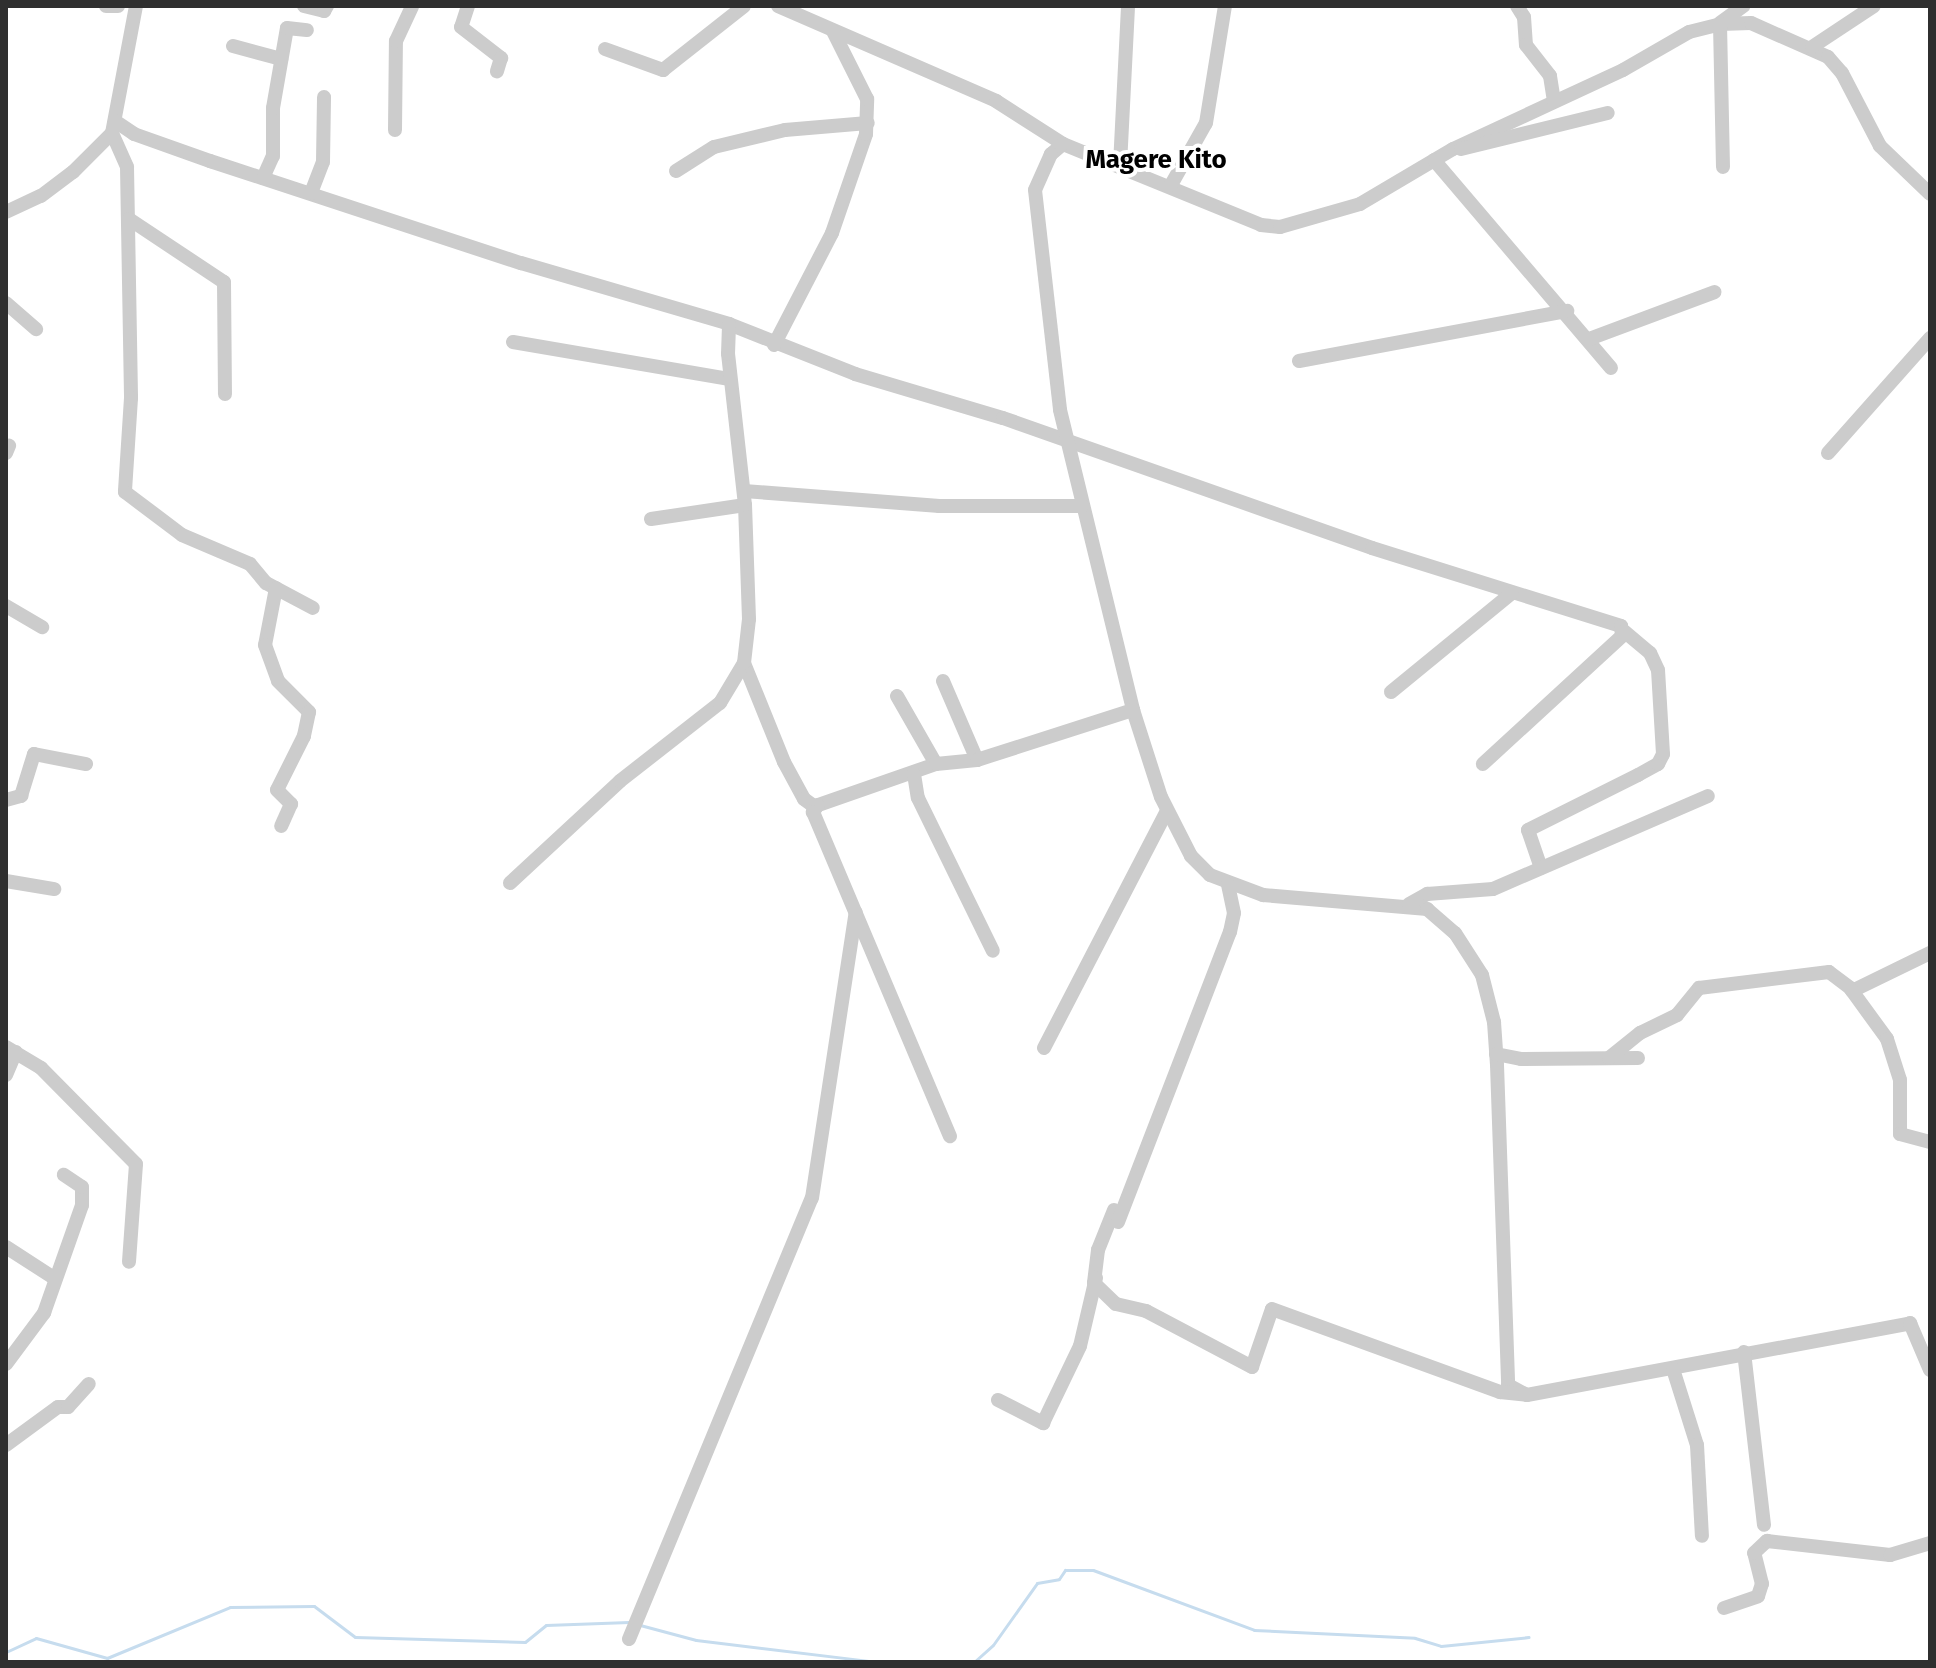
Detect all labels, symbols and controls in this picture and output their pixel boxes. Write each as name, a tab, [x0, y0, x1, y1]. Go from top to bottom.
district label: Magere Kito	[1085, 144, 1227, 176]

